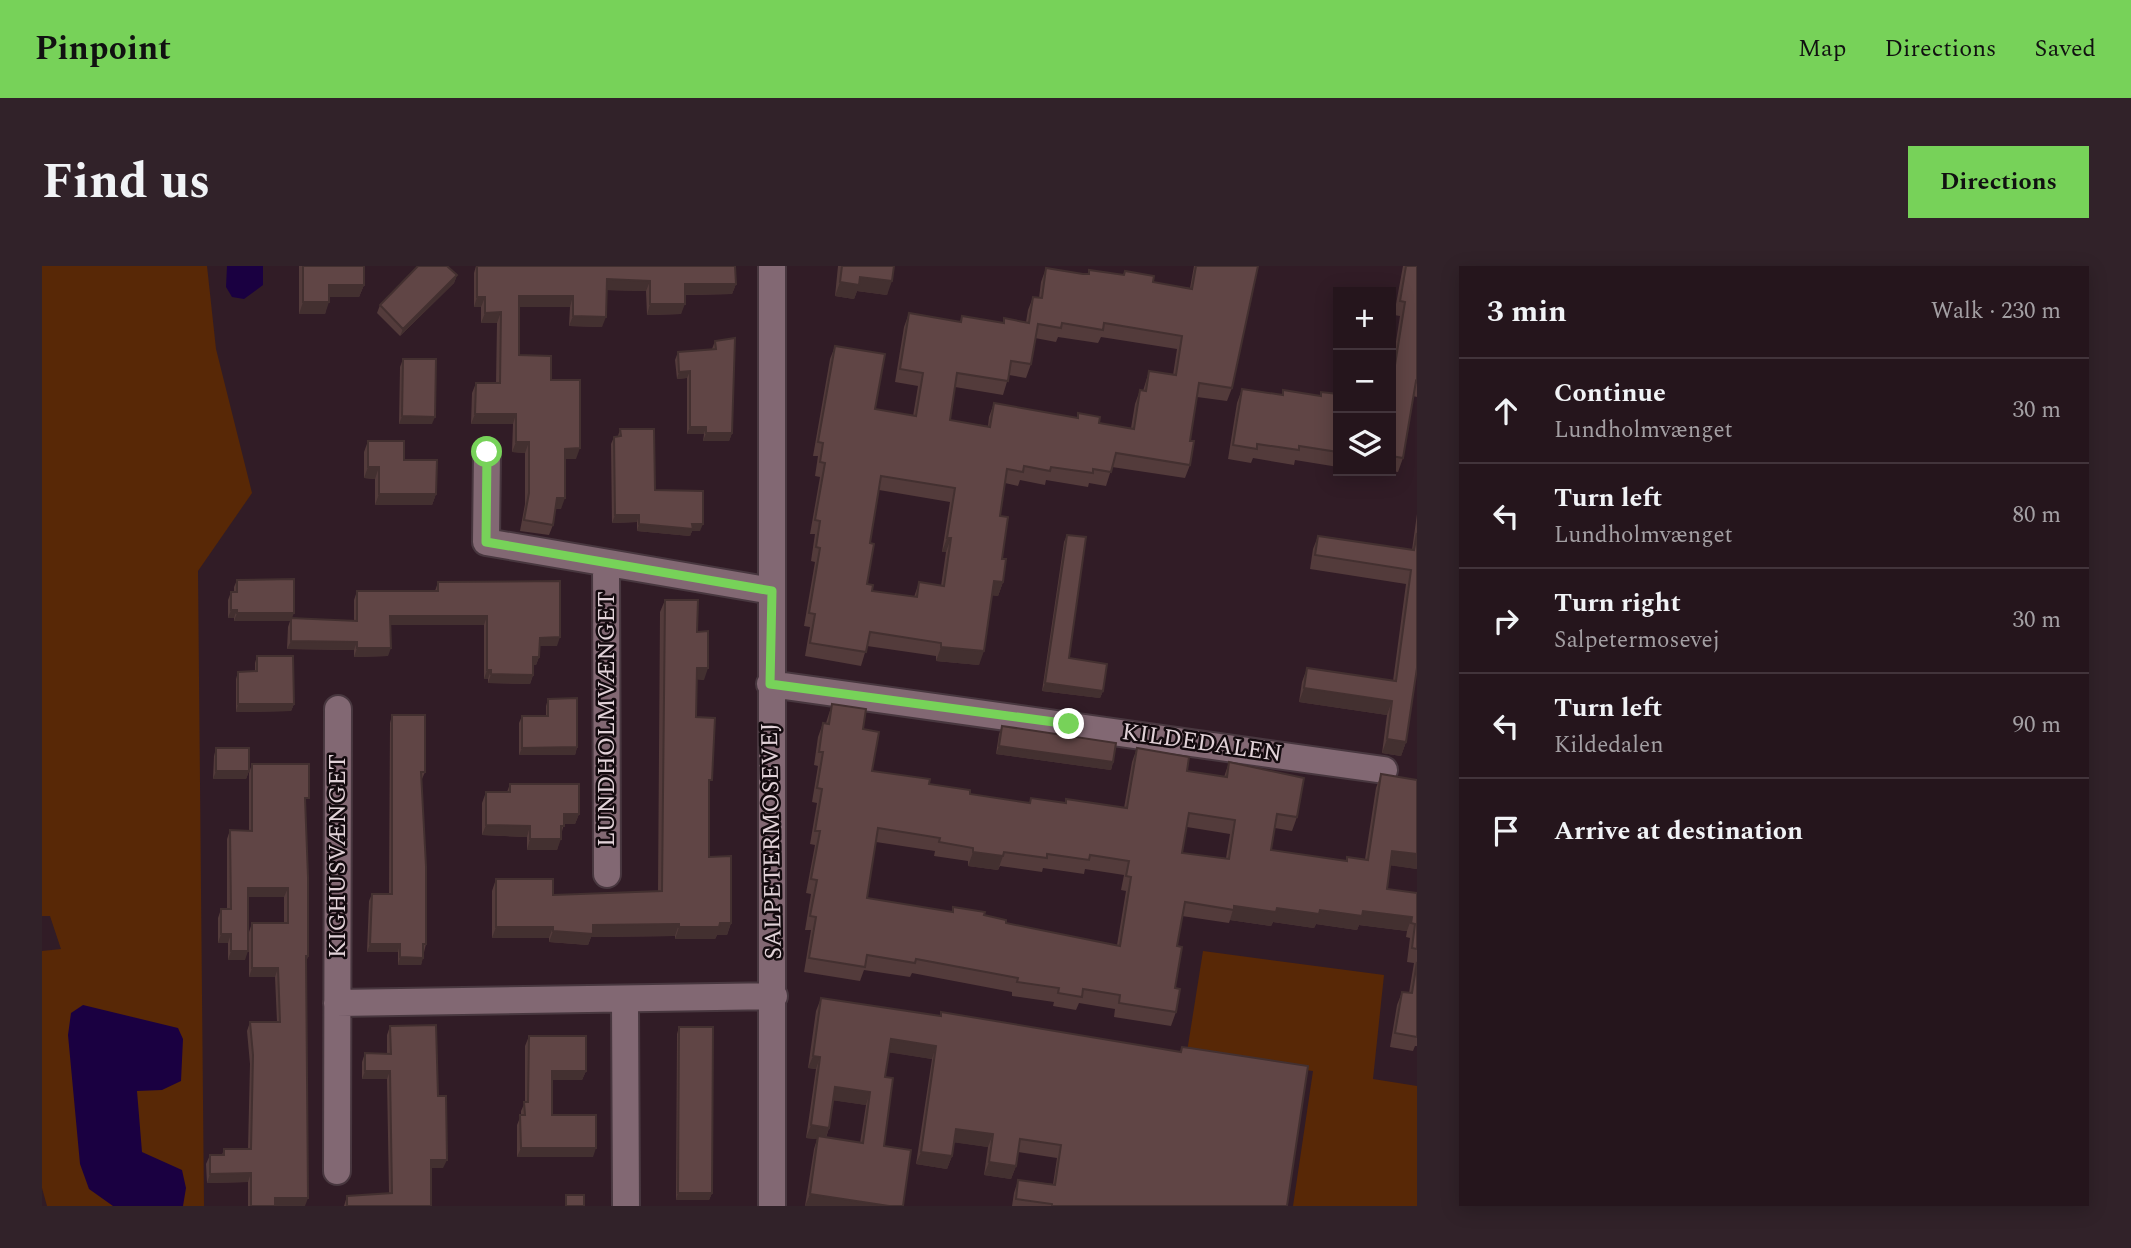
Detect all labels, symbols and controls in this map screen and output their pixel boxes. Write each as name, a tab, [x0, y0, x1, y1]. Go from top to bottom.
text: Pinpoint	[35, 24, 171, 74]
text: Map	[1798, 31, 1846, 67]
text: Directions	[1884, 31, 1996, 67]
text: Saved	[2034, 31, 2096, 67]
text: Find us	[42, 145, 210, 220]
button: Directions	[1908, 146, 2089, 218]
map controls	[1333, 287, 1396, 476]
button: +	[1333, 287, 1396, 350]
text: 3 min	[1487, 289, 1567, 335]
text: Walk · 230 m	[1931, 294, 2061, 329]
button: −	[1333, 350, 1396, 413]
text: Continue	[1554, 373, 1666, 413]
icon: ahead	[1487, 392, 1525, 430]
text: 30 m	[2012, 393, 2061, 428]
button: layers	[1333, 413, 1396, 476]
text: Lundholmvænget	[1554, 413, 1733, 448]
route start	[471, 436, 502, 467]
text: Turn left	[1554, 478, 1662, 518]
icon: left	[1487, 497, 1525, 535]
text: 80 m	[2012, 498, 2061, 533]
text: Lundholmvænget	[1554, 518, 1733, 553]
text: Turn right	[1554, 583, 1681, 623]
street label: LUNDHOLMVÆNGET	[589, 591, 625, 847]
icon: right	[1487, 602, 1525, 640]
text: 30 m	[2012, 603, 2061, 638]
text: Salpetermosevej	[1554, 623, 1720, 658]
text: Turn left	[1554, 688, 1662, 728]
icon: left	[1487, 707, 1525, 745]
route end	[1053, 708, 1084, 739]
text: 90 m	[2012, 708, 2061, 743]
street label: KILDEDALEN	[1120, 714, 1284, 772]
street label: SALPETERMOSEVEJ	[752, 722, 792, 960]
text: Kildedalen	[1554, 728, 1664, 763]
street label: KIGHUSVÆNGET	[320, 754, 356, 958]
text: Arrive at destination	[1554, 811, 1803, 851]
icon: arrive	[1487, 812, 1525, 850]

